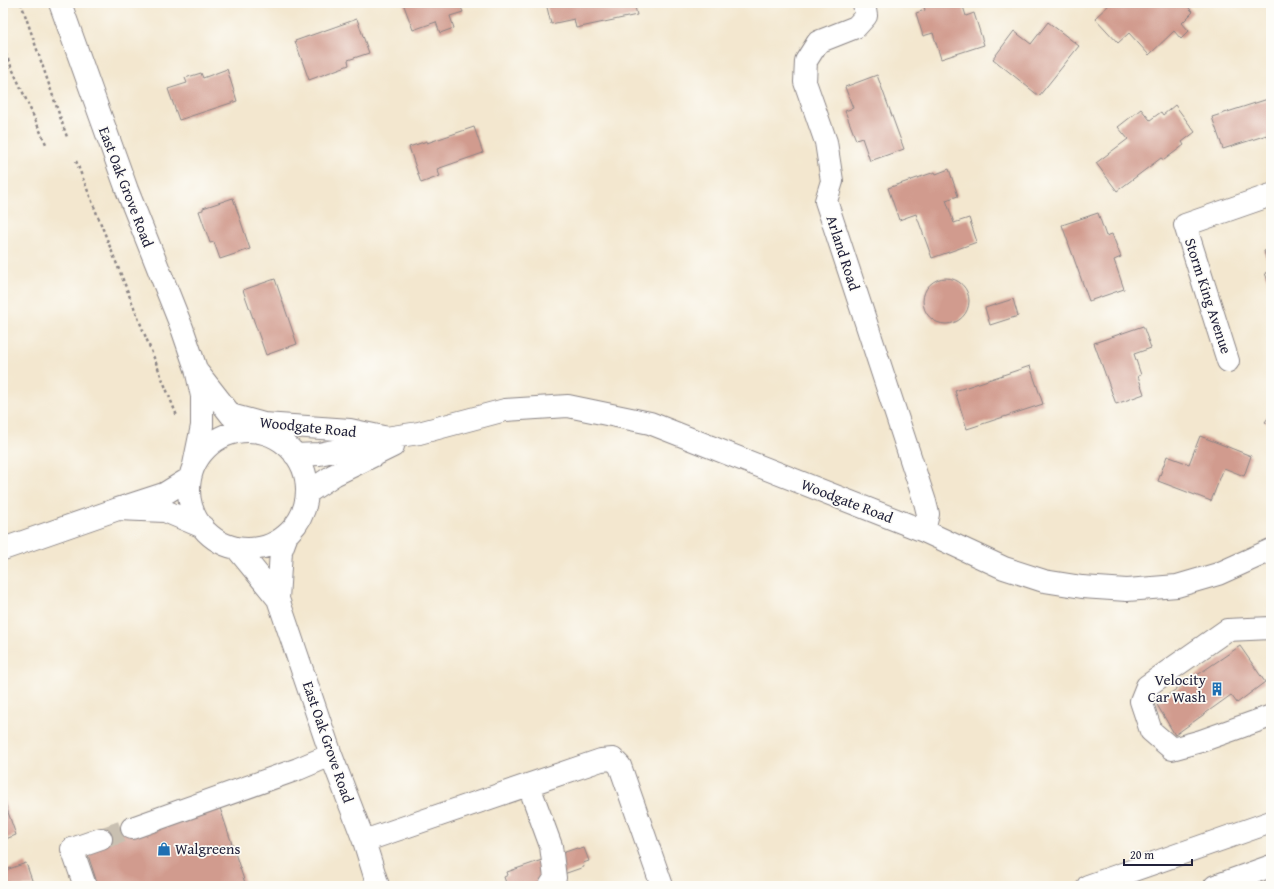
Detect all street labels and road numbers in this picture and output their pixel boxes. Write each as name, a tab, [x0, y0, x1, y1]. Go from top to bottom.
street label: East Oak Grove Road	[94, 124, 159, 250]
street label: Arland Road	[821, 213, 865, 293]
street label: Storm King Avenue	[1180, 235, 1237, 356]
street label: Woodgate Road	[259, 411, 357, 442]
street label: Woodgate Road	[798, 473, 896, 528]
street label: East Oak Grove Road	[298, 678, 359, 805]

